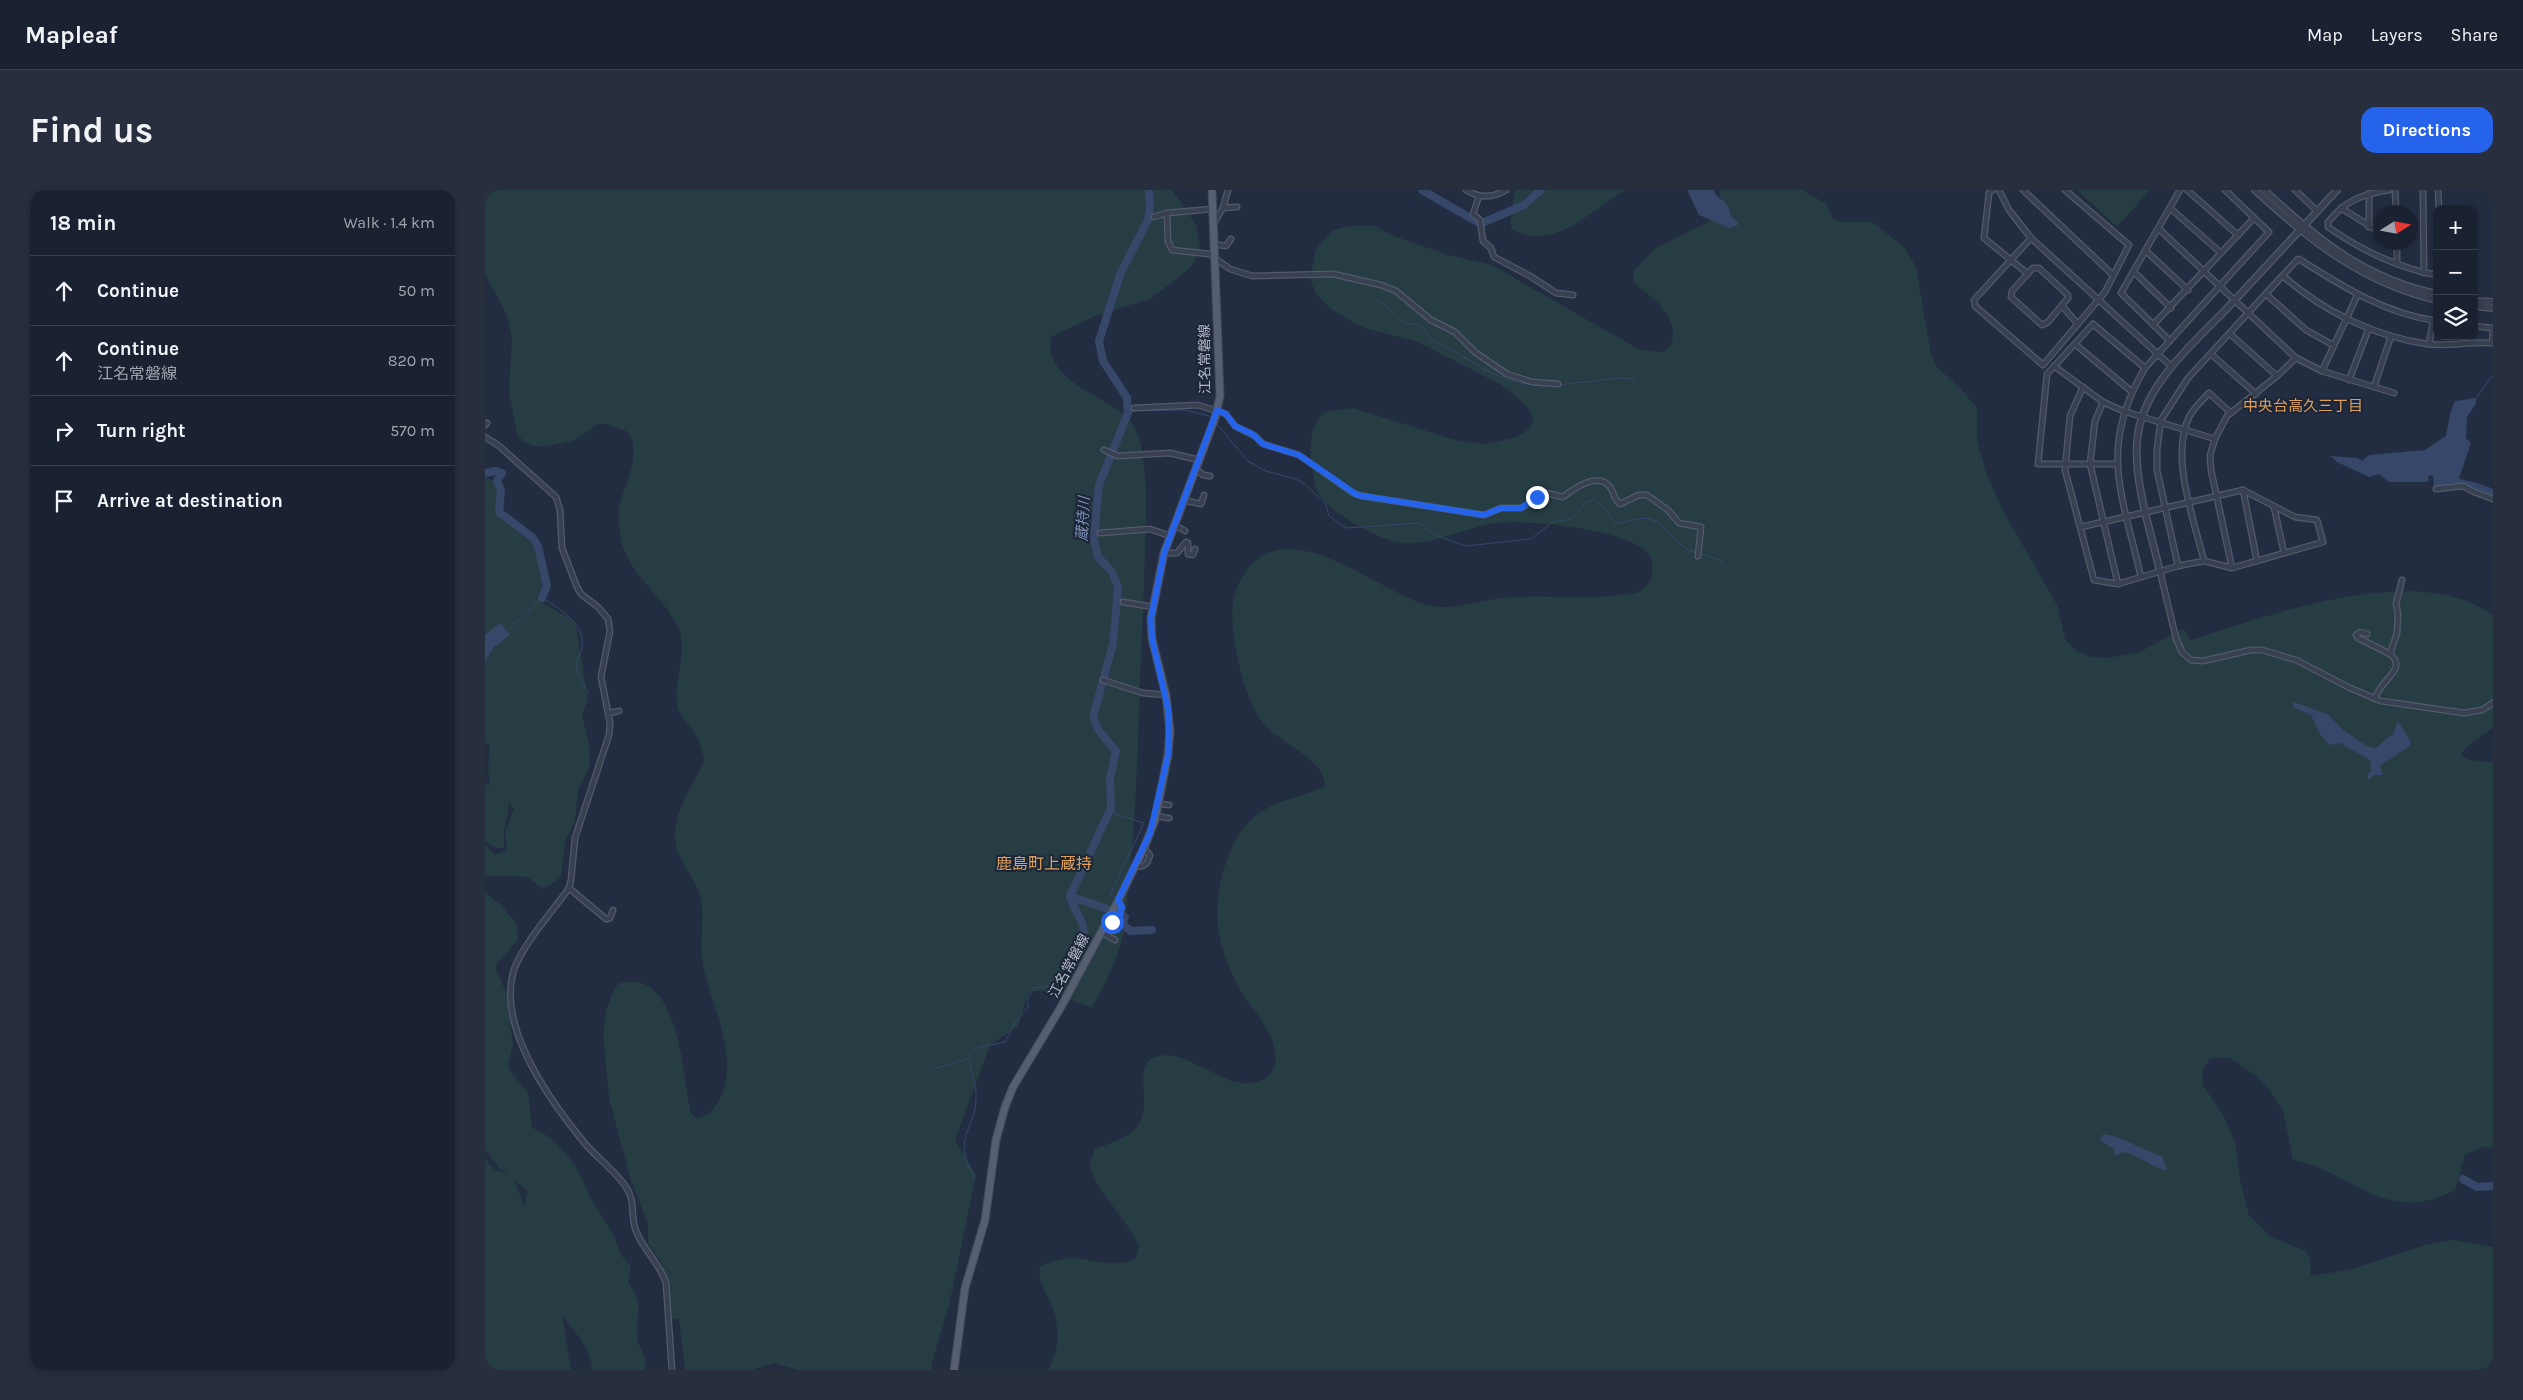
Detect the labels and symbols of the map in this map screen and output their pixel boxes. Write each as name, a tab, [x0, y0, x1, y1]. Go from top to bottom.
north arrow	[2373, 205, 2418, 250]
street label: 江名常磐線	[1196, 324, 1214, 394]
district label: 中央台高久三丁目	[2243, 397, 2363, 415]
route end	[1526, 486, 1549, 509]
water label: 蔵持川	[1073, 494, 1093, 542]
district label: 鹿島町上蔵持	[996, 854, 1092, 873]
route start	[1101, 911, 1124, 934]
street label: 江名常磐線	[1045, 931, 1093, 1001]

